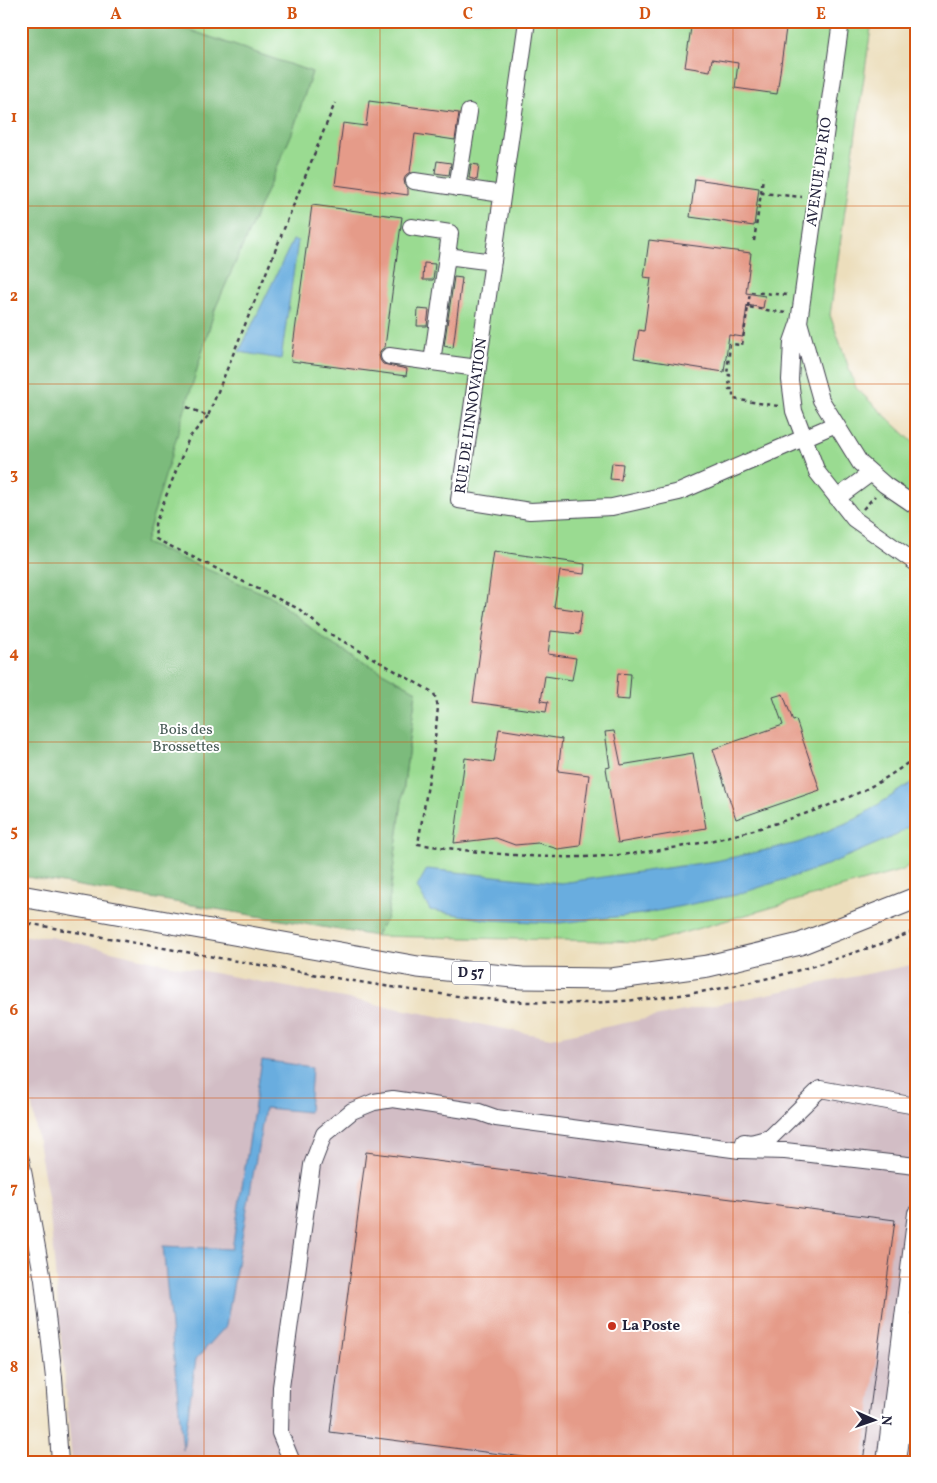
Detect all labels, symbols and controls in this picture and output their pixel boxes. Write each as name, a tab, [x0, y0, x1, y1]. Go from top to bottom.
text: A	[110, 4, 122, 26]
text: B	[287, 4, 298, 26]
text: C	[463, 4, 473, 26]
text: D	[639, 4, 651, 26]
text: E	[816, 4, 826, 26]
text: 1	[11, 107, 17, 129]
street label: AVENUE DE RIO	[802, 116, 838, 228]
text: 2	[10, 286, 18, 308]
street label: RUE DE L'INNOVATION	[451, 337, 493, 495]
text: 3	[10, 464, 18, 486]
text: 4	[9, 643, 19, 665]
park label: Bois des Brossettes	[152, 720, 220, 758]
text: 5	[10, 821, 18, 843]
road number: D 57	[452, 961, 490, 984]
text: 6	[10, 1000, 19, 1022]
text: 7	[10, 1178, 18, 1200]
place label: La Poste	[622, 1316, 680, 1337]
marker: La Poste	[606, 1320, 618, 1332]
text: 8	[10, 1357, 18, 1379]
north arrow	[850, 1396, 900, 1446]
text: N	[876, 1415, 895, 1426]

